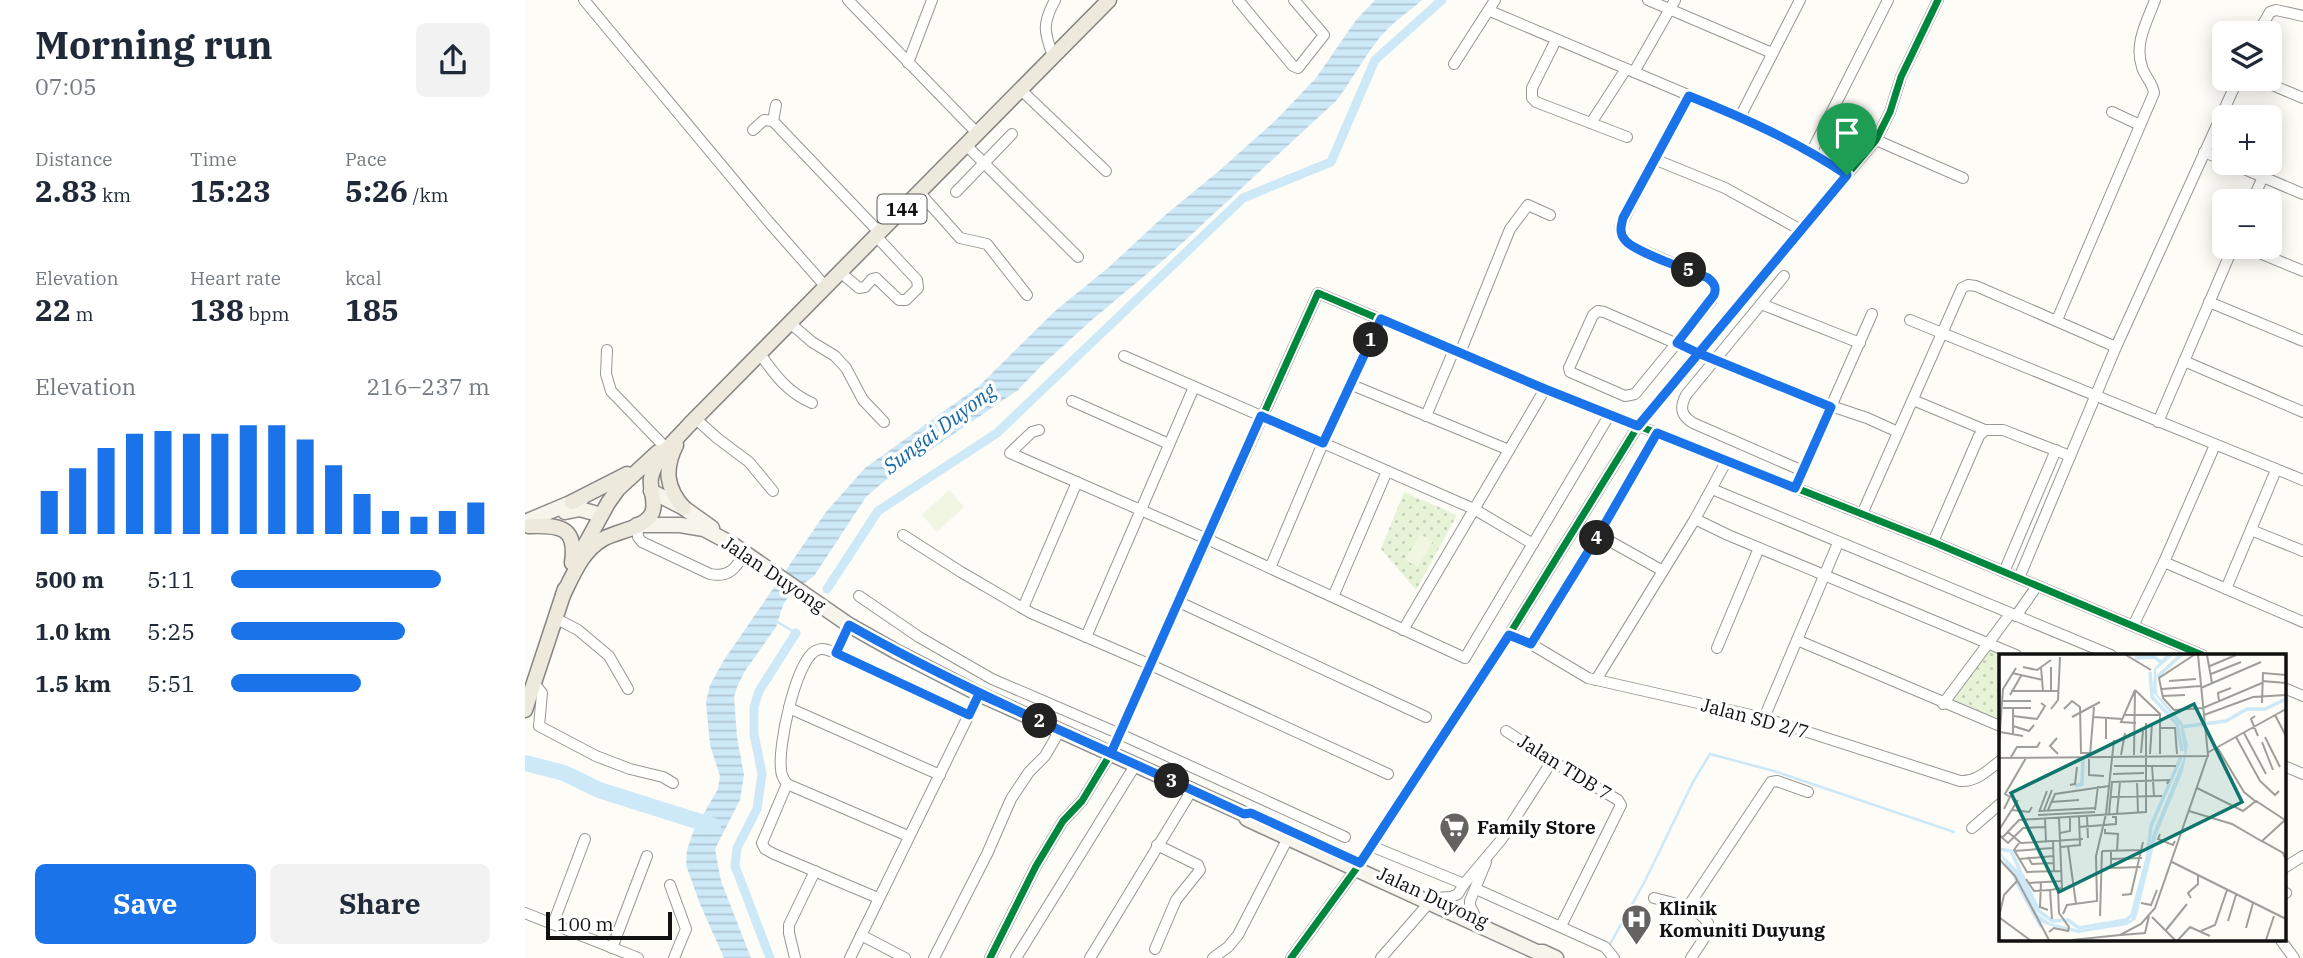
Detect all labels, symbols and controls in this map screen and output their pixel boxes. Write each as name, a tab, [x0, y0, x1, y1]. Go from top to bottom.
text: Morning run	[35, 20, 273, 69]
map controls	[2212, 21, 2282, 259]
button: layers	[2212, 21, 2282, 91]
button: share	[416, 23, 490, 97]
text: 07:05	[35, 71, 97, 101]
pin	[1817, 103, 1877, 175]
button: +	[2212, 105, 2282, 175]
icon: arrive	[1828, 114, 1866, 152]
text: Distance	[35, 147, 113, 171]
text: Time	[190, 147, 237, 171]
text: Pace	[345, 147, 387, 171]
text: 2.83	[35, 171, 97, 210]
text: 15:23	[190, 171, 271, 210]
text: 5:26	[345, 171, 408, 210]
text: km	[97, 183, 131, 207]
text: /km	[408, 183, 449, 207]
button: −	[2212, 189, 2282, 259]
road number: 144	[877, 194, 927, 224]
pin: 5	[1671, 252, 1707, 288]
text: 5	[1683, 257, 1694, 281]
text: Elevation	[35, 266, 119, 290]
text: Heart rate	[190, 266, 281, 290]
text: kcal	[345, 266, 382, 290]
text: 22	[35, 290, 71, 329]
text: 138	[190, 290, 244, 329]
text: 185	[345, 290, 399, 329]
text: m	[71, 302, 94, 326]
text: bpm	[244, 302, 290, 326]
pin: 1	[1353, 322, 1389, 358]
text: 1	[1365, 327, 1376, 351]
text: Elevation	[35, 371, 136, 401]
text: 216–237 m	[366, 371, 490, 401]
water label: Sungai Duyong	[876, 376, 1002, 480]
pin: 4	[1579, 520, 1615, 556]
text: 4	[1591, 525, 1602, 549]
street label: Jalan Duyong	[718, 531, 831, 618]
text: 500 m	[35, 564, 104, 594]
text: 5:11	[147, 564, 195, 594]
text: 1.0 km	[35, 616, 111, 646]
text: 5:25	[147, 616, 195, 646]
inset map	[1999, 654, 2285, 940]
text: 1.5 km	[35, 668, 111, 698]
text: 5:51	[147, 668, 195, 698]
street label: Jalan SD 2/7	[1699, 692, 1811, 744]
pin: 2	[1023, 704, 1057, 738]
text: 2	[1034, 708, 1045, 732]
street label: Jalan TDB 7	[1514, 729, 1616, 805]
pin: 3	[1155, 764, 1189, 798]
text: 3	[1166, 768, 1177, 792]
supermarket icon: Family Store	[1437, 810, 1471, 854]
place label: Family Store	[1477, 815, 1596, 839]
street label: Jalan Duyong	[1374, 861, 1493, 933]
button: Save	[35, 864, 256, 944]
button: Share	[270, 864, 490, 944]
place label: Klinik Komuniti Duyung	[1659, 896, 1825, 942]
hospital icon: Klinik Komuniti Duyung	[1619, 902, 1653, 946]
scale bar	[546, 909, 672, 941]
text: 100 m	[557, 912, 614, 936]

